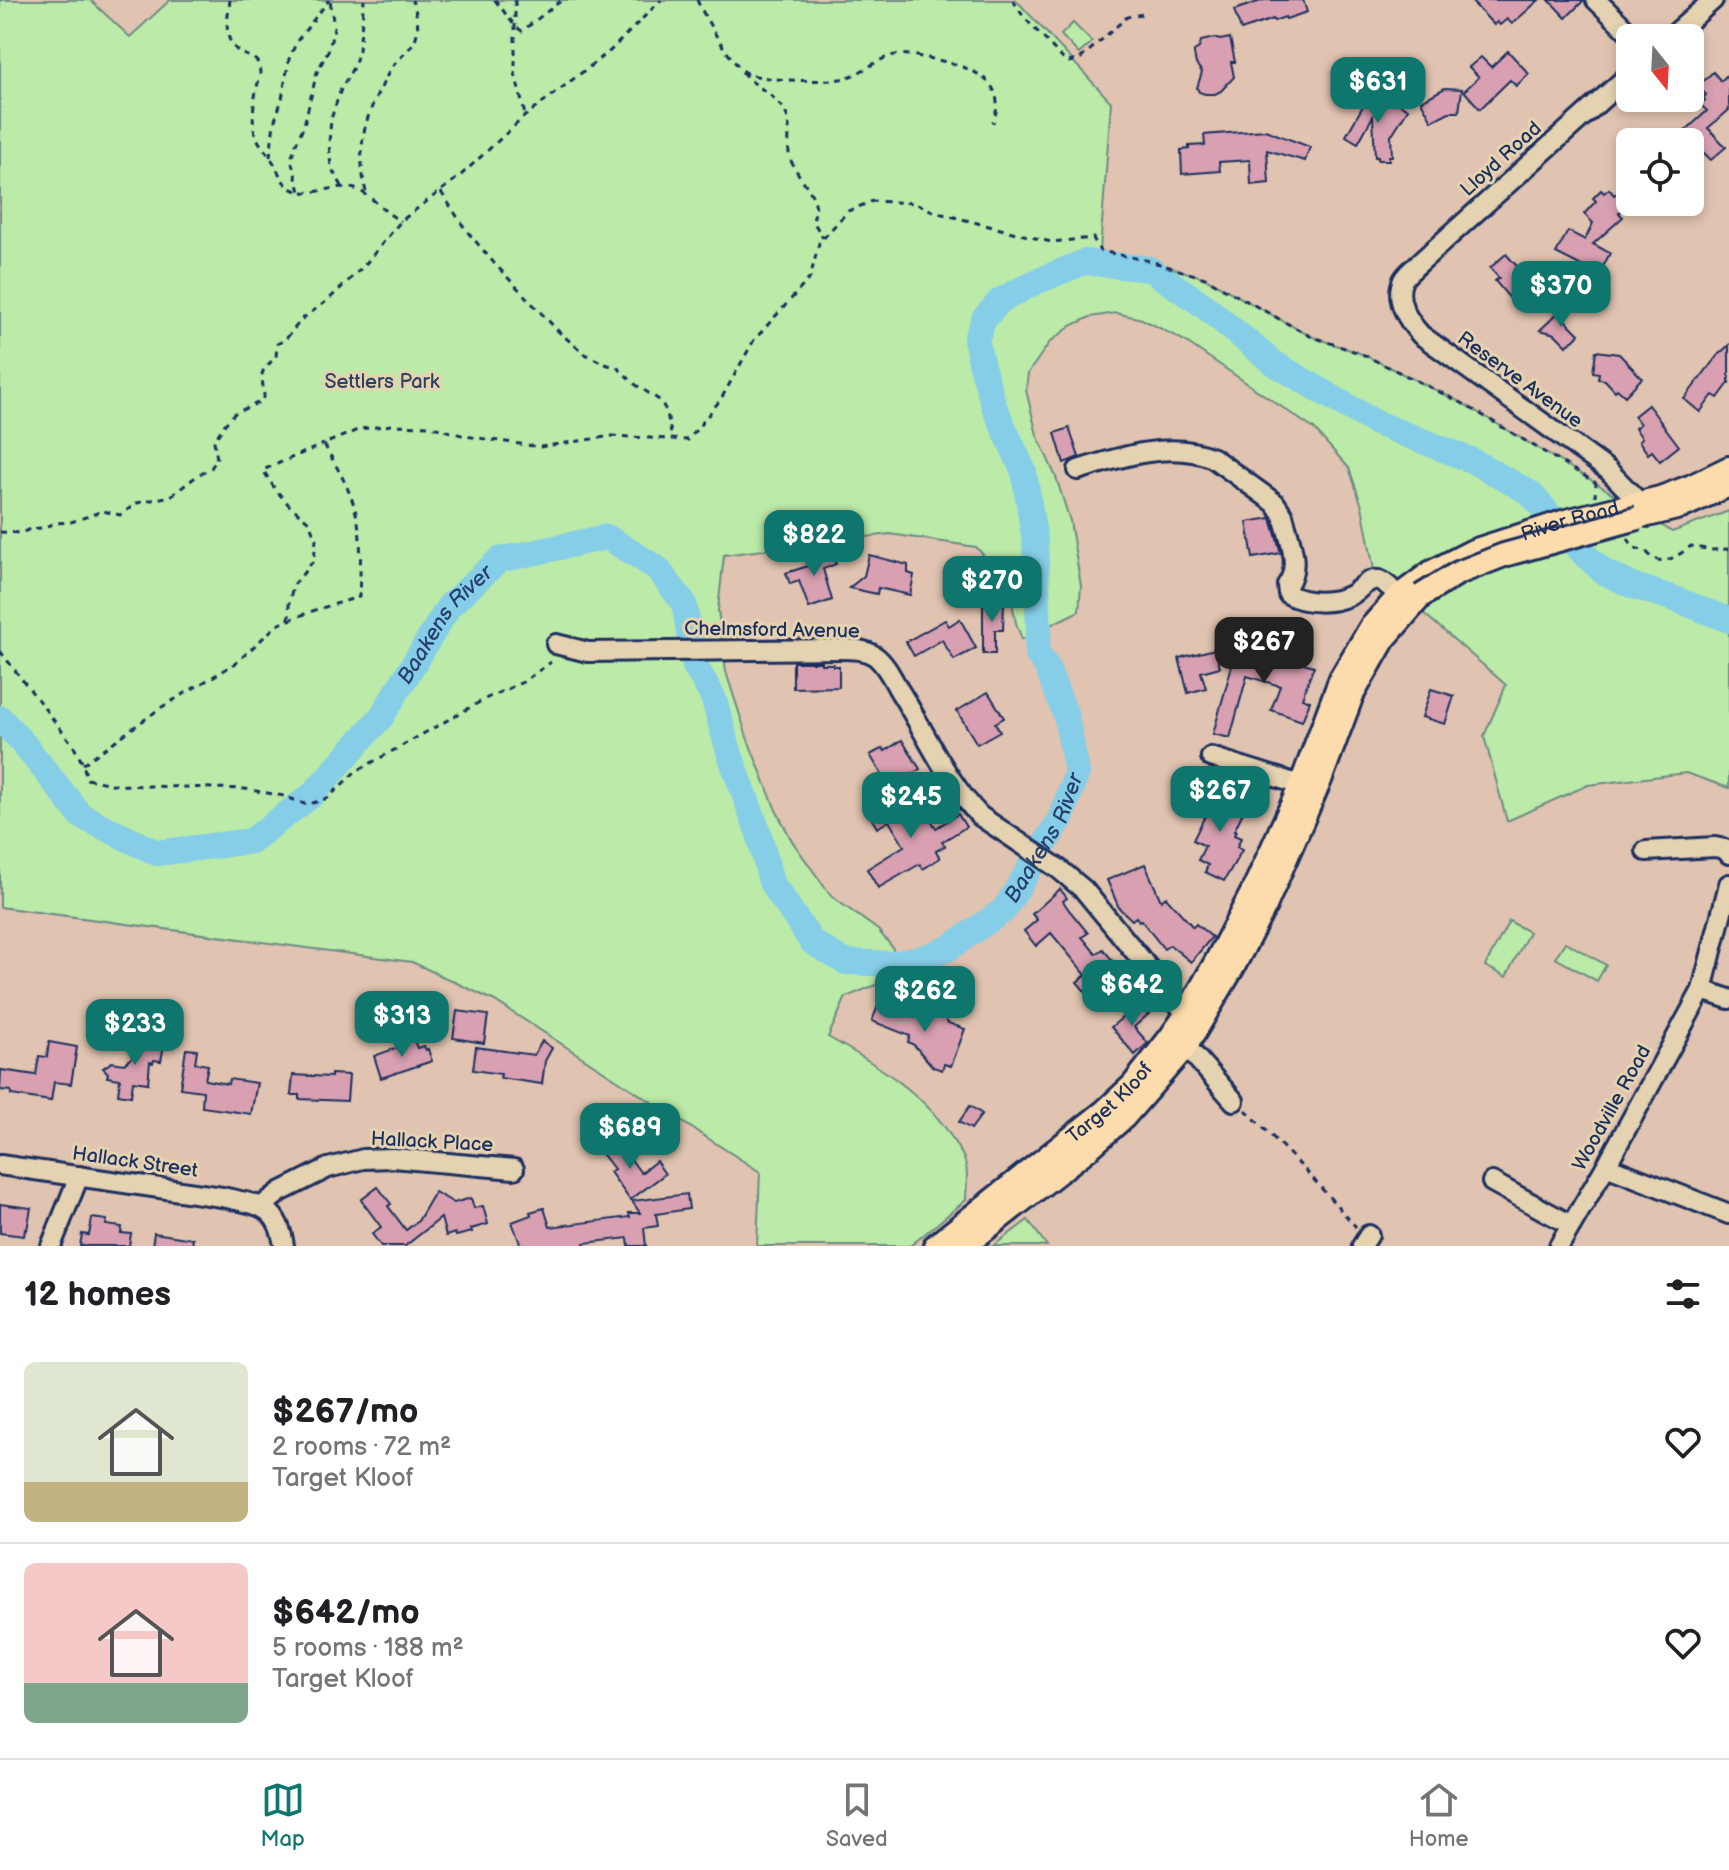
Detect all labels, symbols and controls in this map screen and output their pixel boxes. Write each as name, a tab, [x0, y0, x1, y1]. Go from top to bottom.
north arrow	[1616, 24, 1704, 112]
map controls	[1616, 24, 1704, 216]
pin: $631	[1331, 57, 1425, 125]
text: $631	[1348, 67, 1408, 98]
street label: Lloyd Road	[1456, 116, 1546, 202]
button: locate	[1616, 128, 1704, 216]
pin: $370	[1514, 261, 1608, 329]
text: $370	[1530, 271, 1592, 302]
street label: Reserve Avenue	[1453, 327, 1587, 434]
park label: Settlers Park	[324, 370, 440, 394]
street label: River Road	[1518, 497, 1621, 547]
pin: $822	[767, 510, 861, 578]
text: $822	[782, 520, 846, 551]
pin: $270	[945, 556, 1039, 624]
water label: Baakens River	[391, 558, 500, 689]
text: $270	[961, 566, 1023, 597]
street label: Chelmsford Avenue	[684, 616, 860, 644]
pin: $267	[1217, 617, 1311, 685]
text: $267	[1233, 627, 1295, 658]
pin: $267	[1173, 766, 1267, 834]
water label: Baakens River	[998, 768, 1090, 908]
pin: $245	[864, 772, 958, 840]
text: $267	[1189, 776, 1251, 807]
text: $245	[880, 782, 942, 813]
pin: $642	[1085, 960, 1179, 1028]
pin: $262	[878, 966, 972, 1034]
text: $642	[1100, 970, 1164, 1001]
text: $262	[893, 976, 957, 1007]
pin: $313	[355, 991, 449, 1059]
pin: $233	[88, 999, 182, 1067]
text: $313	[373, 1001, 431, 1032]
text: $233	[104, 1009, 166, 1040]
street label: Woodville Road	[1568, 1041, 1656, 1175]
street label: Target Kloof	[1062, 1058, 1158, 1149]
pin: $689	[583, 1103, 677, 1171]
text: $689	[598, 1113, 662, 1144]
street label: Hallack Place	[370, 1127, 494, 1157]
street label: Hallack Street	[71, 1141, 199, 1183]
icon: filters	[1661, 1272, 1705, 1316]
text: 12 homes	[24, 1274, 171, 1315]
text: $267/mo	[272, 1391, 418, 1432]
icon: home	[88, 1394, 184, 1490]
icon: heart	[1661, 1420, 1705, 1464]
text: 2 rooms · 72 m²	[272, 1432, 451, 1463]
text: Target Kloof	[272, 1463, 414, 1494]
text: $642/mo	[272, 1592, 420, 1633]
icon: home	[88, 1595, 184, 1691]
icon: heart	[1661, 1621, 1705, 1665]
text: 5 rooms · 188 m²	[272, 1633, 464, 1664]
text: Target Kloof	[272, 1664, 414, 1695]
tab: Map	[261, 1778, 305, 1853]
tab: Saved	[826, 1778, 888, 1853]
tab: Home	[1409, 1778, 1468, 1853]

